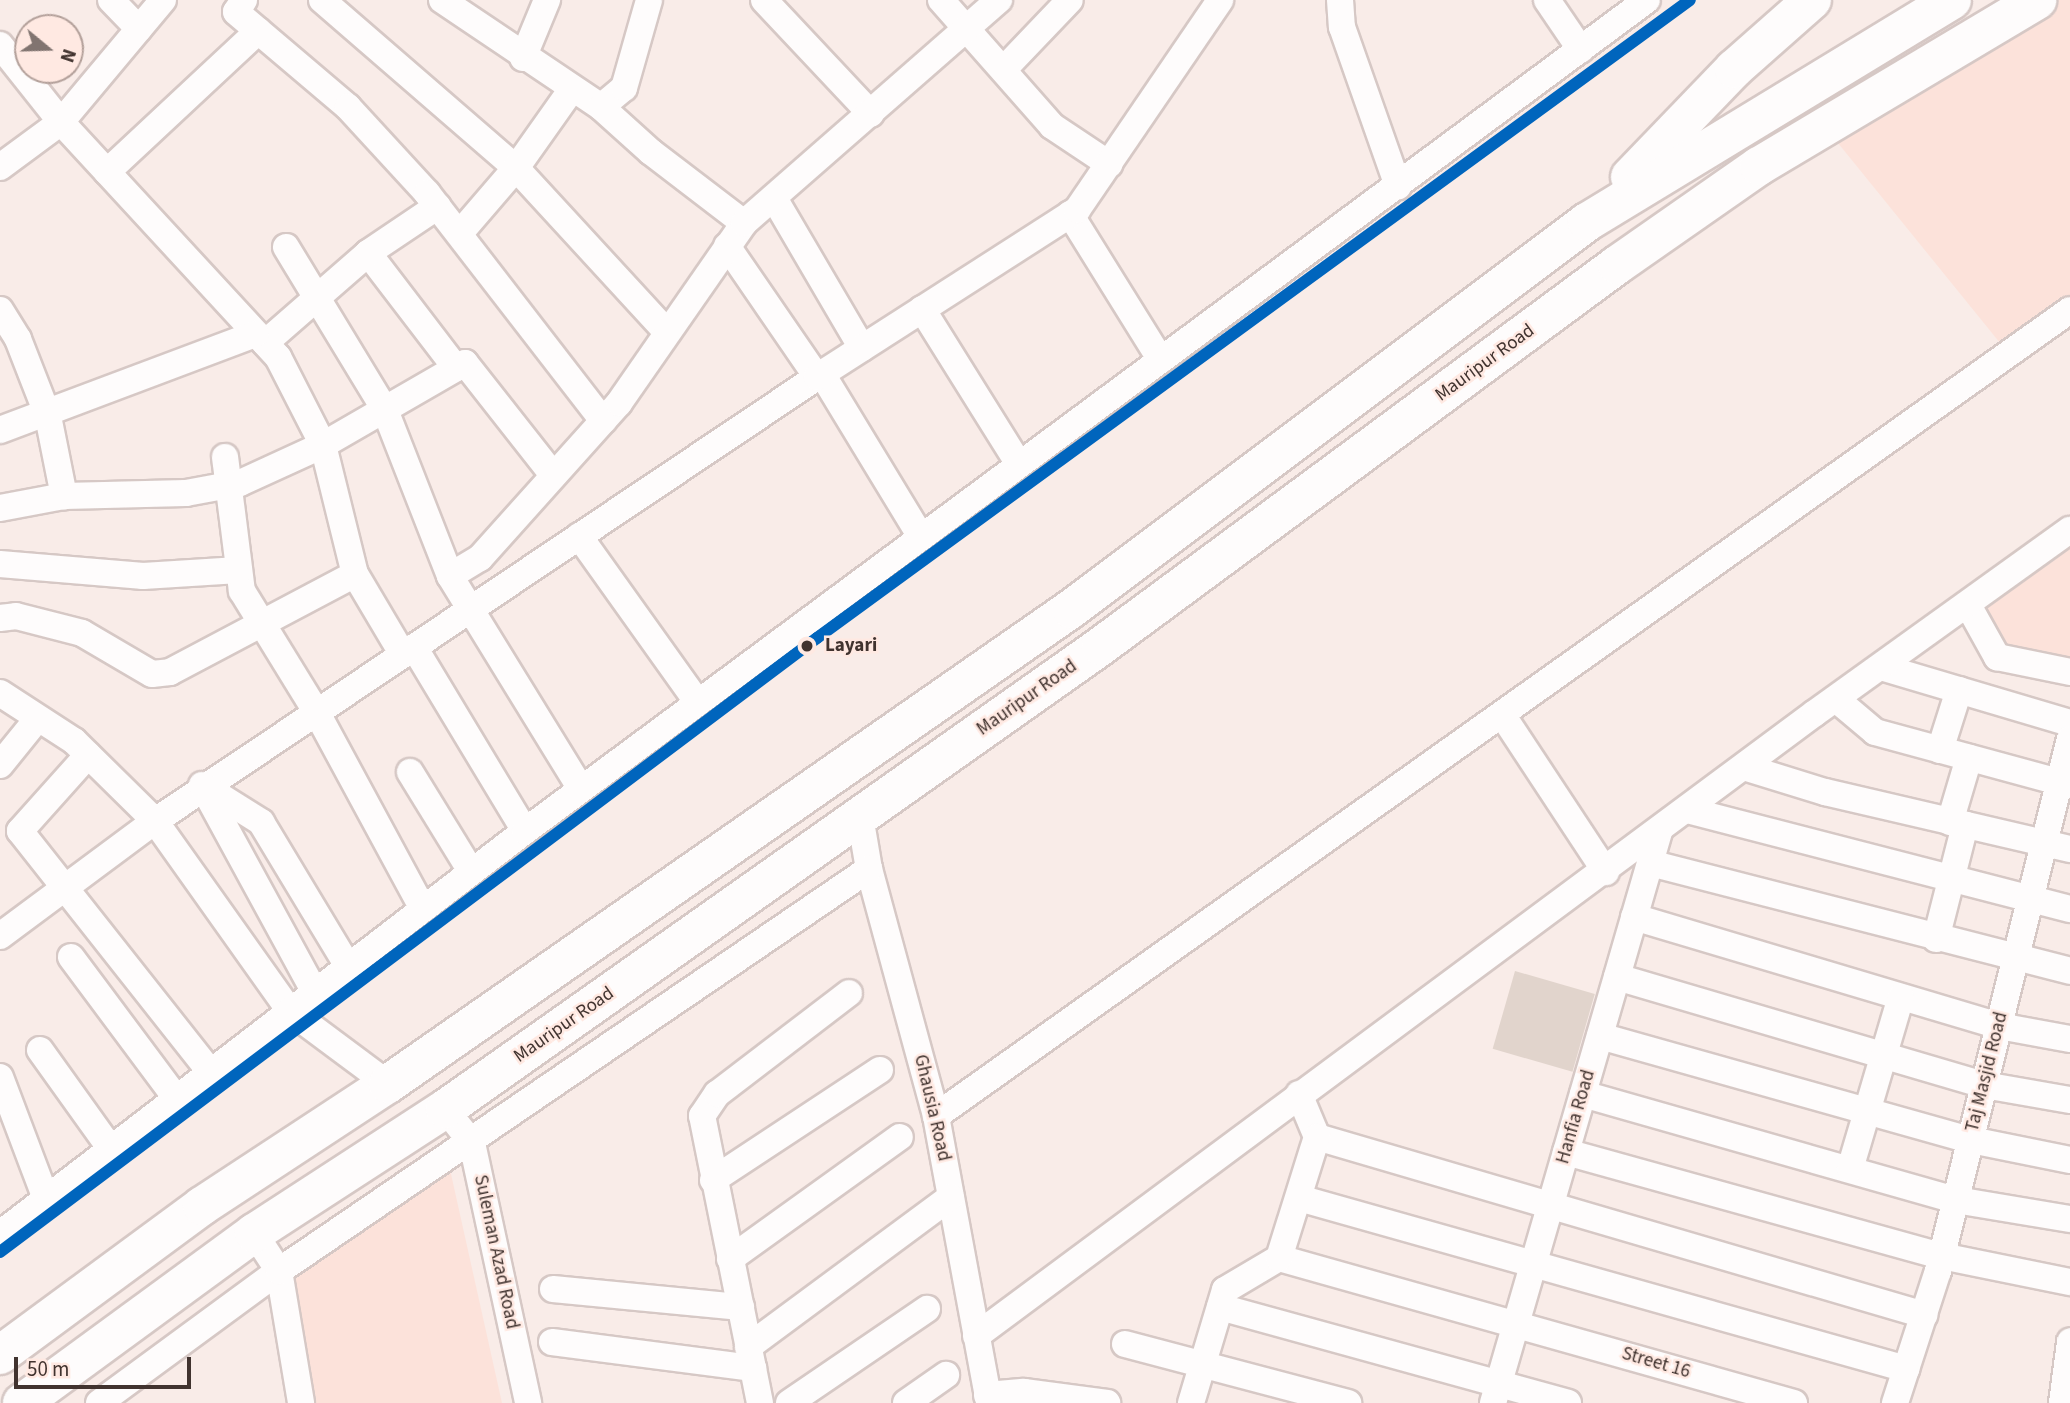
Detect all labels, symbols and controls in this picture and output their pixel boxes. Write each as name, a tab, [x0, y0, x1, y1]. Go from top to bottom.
north arrow	[14, 14, 84, 84]
text: N	[53, 45, 82, 66]
street label: Mauripur Road	[1431, 319, 1539, 407]
marker: Layari	[795, 634, 819, 658]
place label: Layari	[825, 635, 877, 657]
street label: Mauripur Road	[973, 655, 1081, 741]
street label: Mauripur Road	[510, 982, 618, 1068]
street label: Taj Masjid Road	[1961, 1010, 2013, 1134]
street label: Ghausia Road	[909, 1052, 955, 1164]
street label: Hanfia Road	[1552, 1067, 1600, 1167]
street label: Suleman Azad Road	[469, 1173, 523, 1331]
street label: Street 16	[1619, 1342, 1693, 1384]
scale bar	[18, 1344, 194, 1388]
text: 50 m	[27, 1354, 69, 1384]

